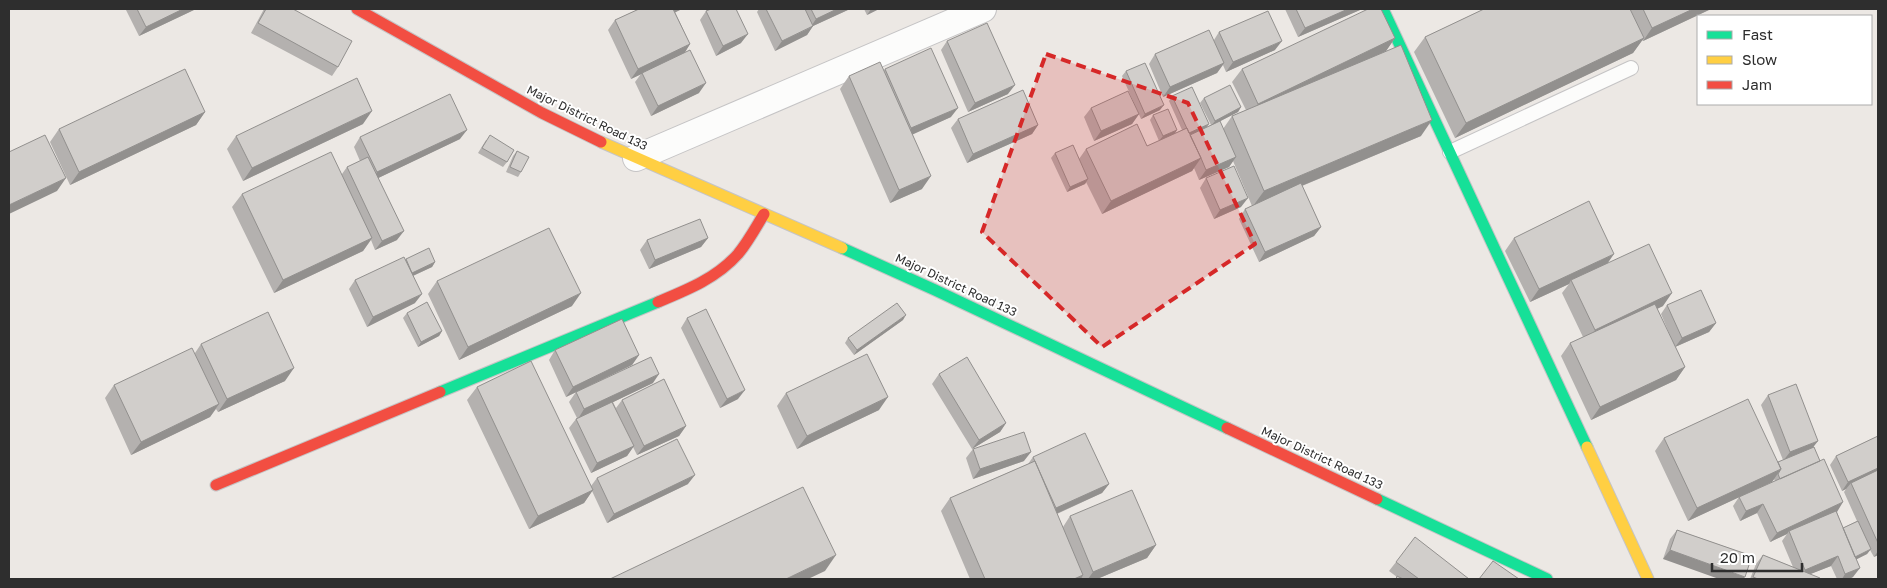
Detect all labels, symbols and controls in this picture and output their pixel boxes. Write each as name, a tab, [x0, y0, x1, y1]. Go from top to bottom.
legend	[1697, 15, 1872, 105]
text: Fast	[1742, 25, 1773, 43]
text: Slow	[1742, 50, 1777, 68]
text: Jam	[1742, 75, 1772, 93]
street label: Major District Road 133	[524, 82, 650, 153]
street label: Major District Road 133	[893, 250, 1019, 319]
street label: Major District Road 133	[1259, 423, 1385, 492]
scale bar	[1712, 540, 1802, 572]
text: 20 m	[1720, 548, 1755, 566]

